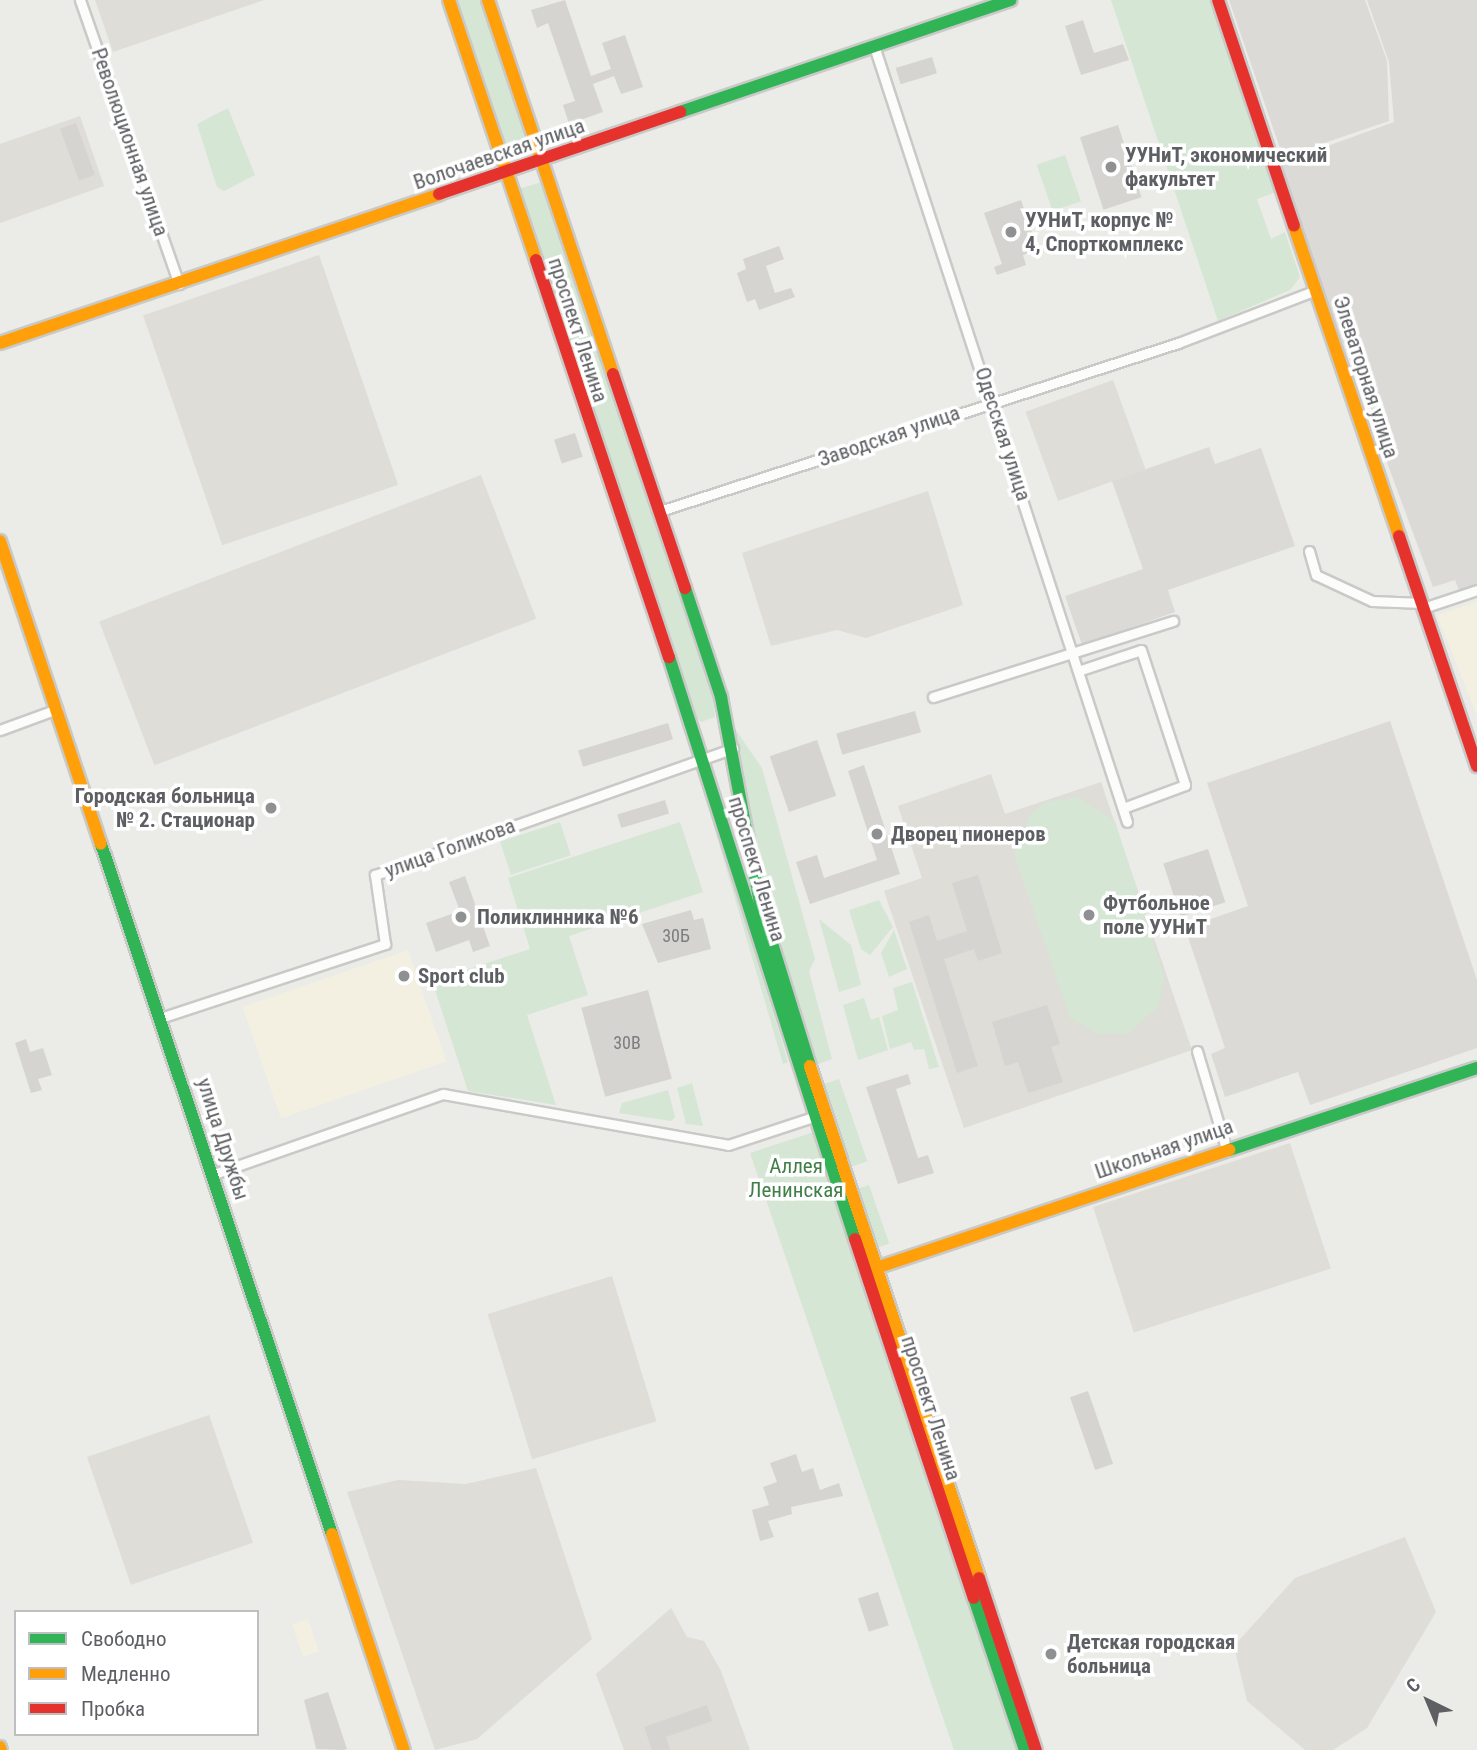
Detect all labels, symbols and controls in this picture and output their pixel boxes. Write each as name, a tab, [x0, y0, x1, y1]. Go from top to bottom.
street label: Революционная улица	[86, 45, 174, 239]
street label: Волочаевская улица	[410, 113, 588, 195]
place label: УУНиТ, экономический факультет	[1125, 142, 1327, 192]
marker: УУНиТ, экономический факультет	[1103, 159, 1119, 175]
place label: УУНиТ, корпус № 4, Спорткомплекс	[1025, 207, 1184, 257]
marker: УУНиТ, корпус № 4, Спорткомплекс	[1003, 224, 1019, 240]
street label: проспект Ленина	[543, 255, 613, 405]
street label: Элеваторная улица	[1328, 293, 1404, 461]
street label: Одесская улица	[970, 364, 1036, 504]
street label: Заводская улица	[815, 400, 963, 472]
place label: Городская больница № 2. Стационар	[75, 783, 255, 833]
street label: проспект Ленина	[723, 793, 791, 945]
marker: Городская больница № 2. Стационар	[261, 798, 281, 818]
street label: улица Голикова	[381, 813, 519, 883]
place label: Дворец пионеров	[891, 821, 1046, 847]
marker: Дворец пионеров	[869, 826, 885, 842]
place label: Футбольное поле УУНиТ	[1103, 890, 1210, 940]
place label: Поликлинника №6	[477, 904, 638, 930]
marker: Поликлинника №6	[451, 907, 471, 927]
marker: Футбольное поле УУНиТ	[1081, 907, 1097, 923]
house number: 30Б	[662, 925, 690, 947]
place label: Sport club	[418, 963, 505, 989]
marker: Sport club	[396, 968, 412, 984]
house number: 30В	[613, 1032, 641, 1054]
street label: улица Дружбы	[191, 1075, 255, 1203]
street label: Школьная улица	[1092, 1114, 1236, 1184]
park label: Аллея Ленинская	[749, 1153, 843, 1203]
street label: проспект Ленина	[896, 1333, 966, 1483]
legend	[14, 1610, 259, 1736]
text: Свободно	[81, 1627, 167, 1651]
place label: Детская городская больница	[1067, 1629, 1235, 1679]
marker: Детская городская больница	[1041, 1644, 1061, 1664]
text: Медленно	[81, 1662, 170, 1686]
north arrow	[1393, 1666, 1463, 1736]
text: С	[1402, 1673, 1425, 1697]
text: Пробка	[81, 1697, 145, 1721]

